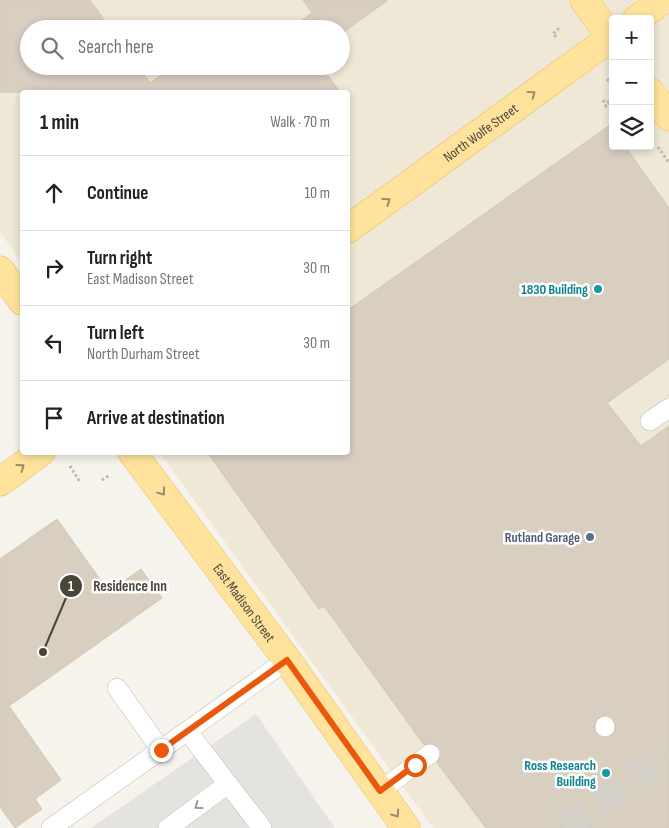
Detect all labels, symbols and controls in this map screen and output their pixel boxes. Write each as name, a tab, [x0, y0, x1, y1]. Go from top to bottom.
map controls	[609, 15, 654, 150]
button: +	[609, 15, 654, 60]
search box	[20, 20, 350, 75]
icon: search	[38, 34, 66, 62]
text: Search here	[78, 36, 154, 59]
button: −	[609, 60, 654, 105]
one-way arrow	[526, 91, 536, 100]
street label: North Wolfe Street	[440, 100, 522, 166]
button: layers	[609, 105, 654, 150]
text: 1 min	[40, 110, 79, 135]
text: Walk · 70 m	[270, 113, 330, 132]
icon: ahead	[40, 179, 68, 207]
text: Continue	[87, 182, 148, 205]
text: 10 m	[304, 184, 330, 203]
one-way arrow	[381, 198, 390, 206]
text: Turn right	[87, 247, 152, 270]
icon: right	[40, 254, 68, 282]
text: 30 m	[303, 259, 330, 278]
text: East Madison Street	[87, 270, 194, 289]
place label: 1830 Building	[521, 281, 588, 298]
marker: 1830 Building	[592, 283, 604, 295]
text: Turn left	[87, 322, 144, 345]
icon: left	[40, 329, 68, 357]
text: 30 m	[303, 334, 330, 353]
text: North Durham Street	[87, 345, 200, 364]
icon: arrive	[40, 404, 68, 432]
text: Arrive at destination	[87, 407, 225, 430]
one-way arrow	[15, 464, 24, 474]
one-way arrow	[156, 486, 164, 495]
place label: Rutland Garage	[505, 529, 580, 546]
marker: Rutland Garage	[584, 531, 596, 543]
street label: East Madison Street	[209, 561, 279, 646]
callout: Residence Inn	[58, 571, 177, 601]
text: 1	[68, 577, 74, 596]
text: Residence Inn	[93, 577, 167, 596]
route end	[150, 739, 173, 762]
route start	[404, 754, 427, 777]
place label: Ross Research Building	[524, 757, 596, 790]
marker: Ross Research Building	[600, 767, 612, 779]
one-way arrow	[194, 800, 204, 809]
one-way arrow	[391, 808, 399, 817]

